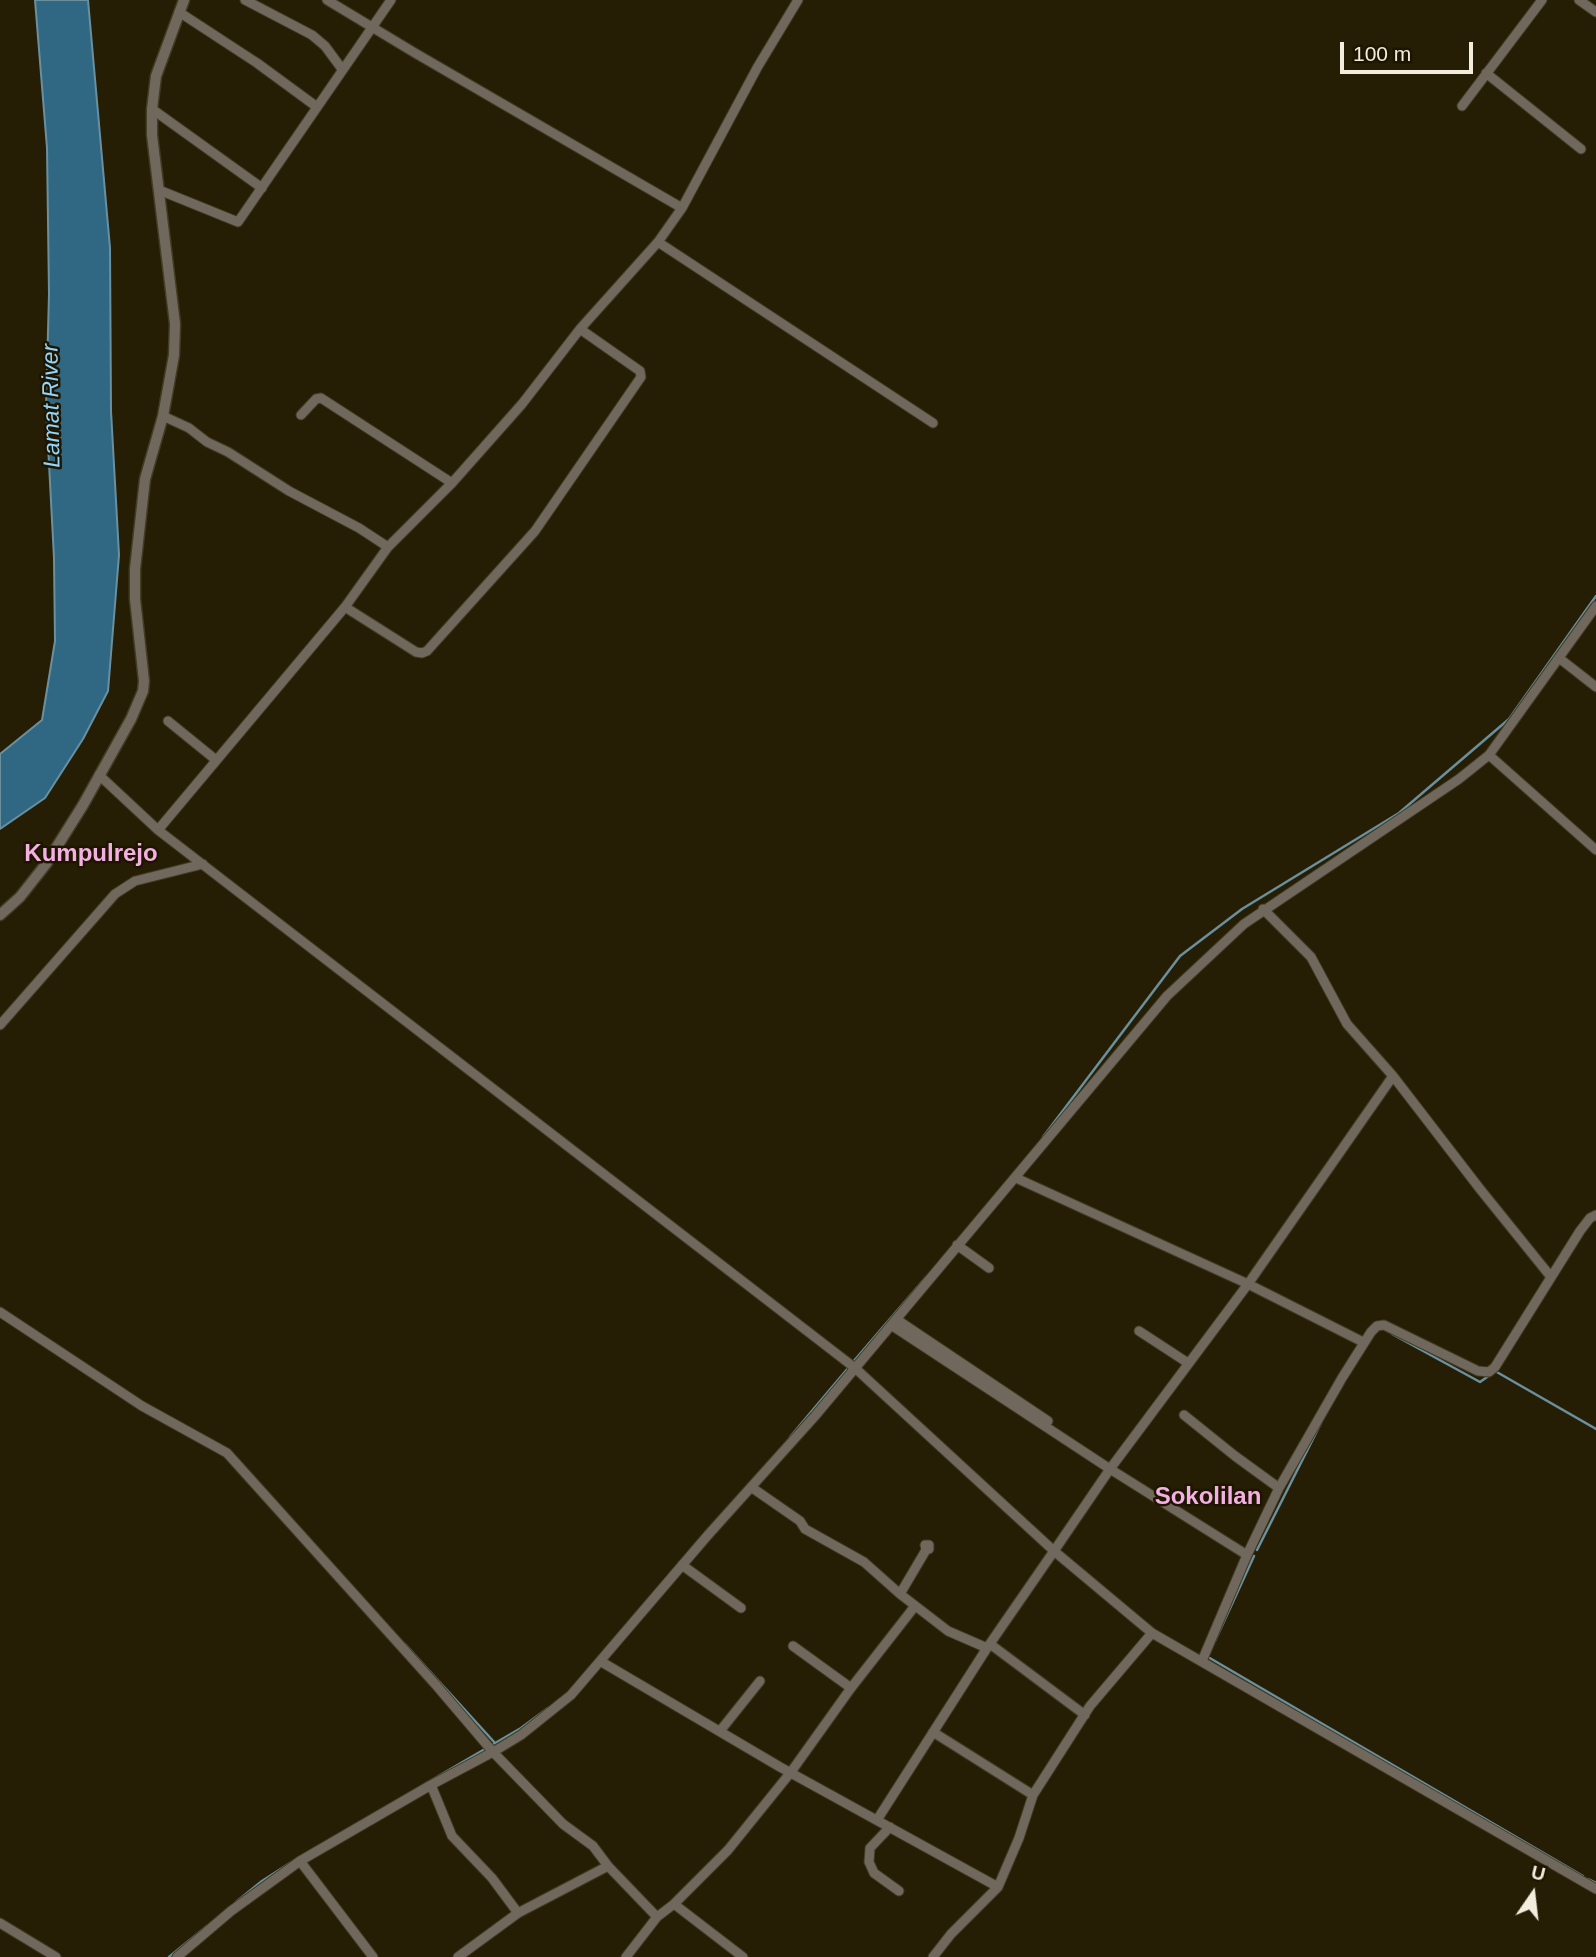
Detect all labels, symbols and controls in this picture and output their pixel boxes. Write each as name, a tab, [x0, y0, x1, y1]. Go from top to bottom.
scale bar	[1344, 28, 1477, 72]
text: 100 m	[1353, 42, 1411, 65]
water label: Lamat River	[37, 344, 67, 468]
district label: Kumpulrejo	[24, 840, 158, 868]
district label: Sokolilan	[1155, 1483, 1261, 1511]
north arrow	[1498, 1859, 1568, 1929]
text: U	[1529, 1861, 1547, 1885]

